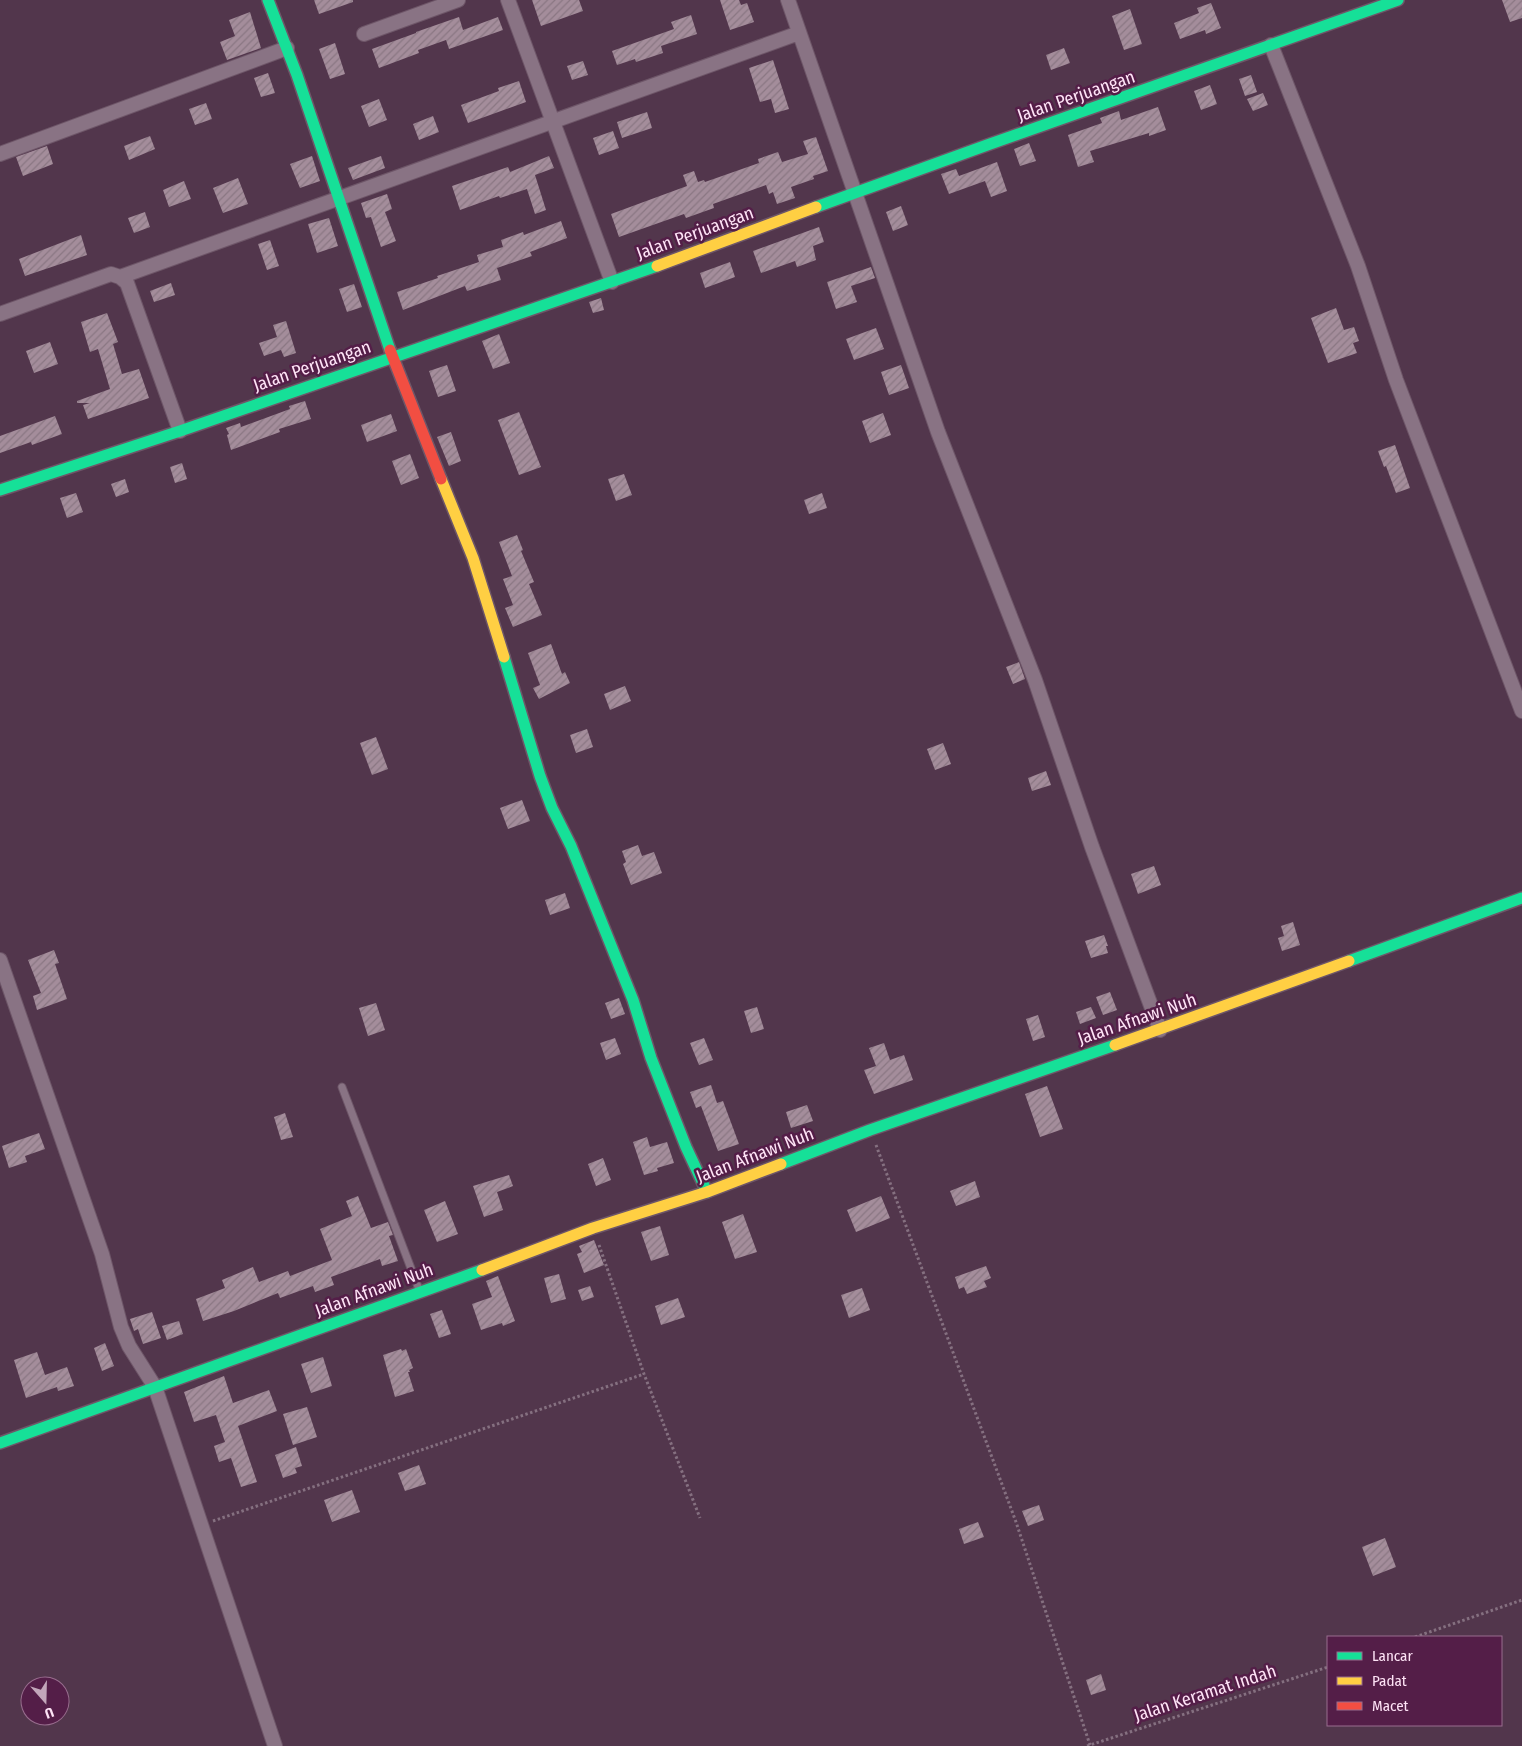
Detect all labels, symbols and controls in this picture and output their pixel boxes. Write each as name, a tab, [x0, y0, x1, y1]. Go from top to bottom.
street label: Jalan Perjuangan	[1014, 66, 1138, 126]
street label: Jalan Perjuangan	[633, 202, 757, 264]
street label: Jalan Perjuangan	[250, 336, 374, 396]
street label: Jalan Afnawi Nuh	[1075, 988, 1199, 1050]
street label: Jalan Afnawi Nuh	[693, 1122, 817, 1188]
street label: Jalan Afnawi Nuh	[312, 1258, 436, 1322]
legend	[1327, 1636, 1502, 1726]
text: Lancar	[1372, 1647, 1413, 1665]
street label: Jalan Keramat Indah	[1131, 1660, 1279, 1726]
text: Padat	[1372, 1672, 1407, 1690]
north arrow	[20, 1676, 70, 1726]
text: Macet	[1372, 1697, 1409, 1715]
text: U	[43, 1703, 56, 1722]

